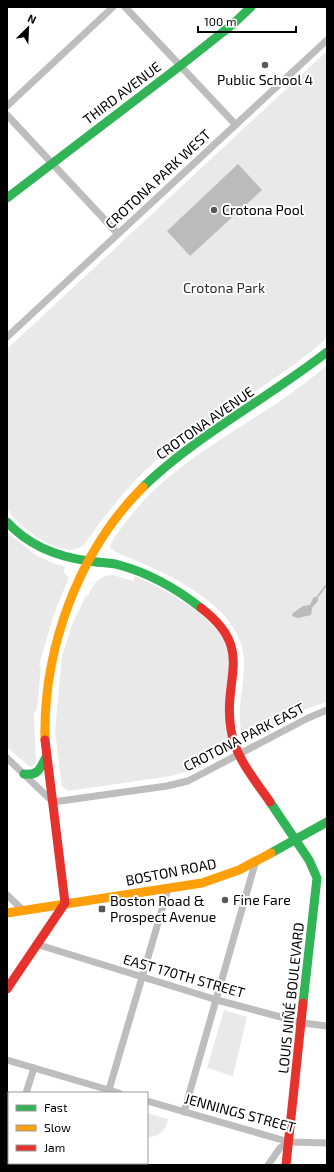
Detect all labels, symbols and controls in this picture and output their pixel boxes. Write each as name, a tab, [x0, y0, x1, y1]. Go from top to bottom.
north arrow	[8, 8, 48, 48]
scale bar	[198, 8, 296, 34]
text: N	[26, 11, 39, 26]
text: 100 m	[204, 14, 236, 28]
street label: THIRD AVENUE	[79, 58, 164, 128]
marker: Public School 4	[260, 60, 270, 70]
place label: Public School 4	[217, 71, 313, 88]
street label: CROTONA PARK WEST	[101, 125, 214, 232]
place label: Crotona Pool	[222, 201, 305, 218]
marker: Crotona Pool	[209, 205, 219, 215]
park label: Crotona Park	[183, 279, 265, 296]
street label: CROTONA AVENUE	[152, 382, 257, 463]
street label: CROTONA PARK EAST	[180, 699, 307, 774]
street label: BOSTON ROAD	[124, 854, 218, 889]
place label: Fine Fare	[233, 891, 291, 908]
place label: Boston Road & Prospect Avenue	[110, 892, 216, 925]
marker: Fine Fare	[220, 895, 230, 905]
marker: Boston Road & Prospect Avenue	[97, 904, 107, 914]
street label: LOUIS NIÑÉ BOULEVARD	[274, 922, 307, 1074]
street label: EAST 170TH STREET	[121, 950, 247, 1001]
street label: JENNINGS STREET	[183, 1090, 297, 1135]
legend	[8, 1092, 148, 1164]
text: Fast	[44, 1100, 68, 1114]
text: Slow	[44, 1120, 71, 1134]
text: Jam	[44, 1140, 65, 1154]

